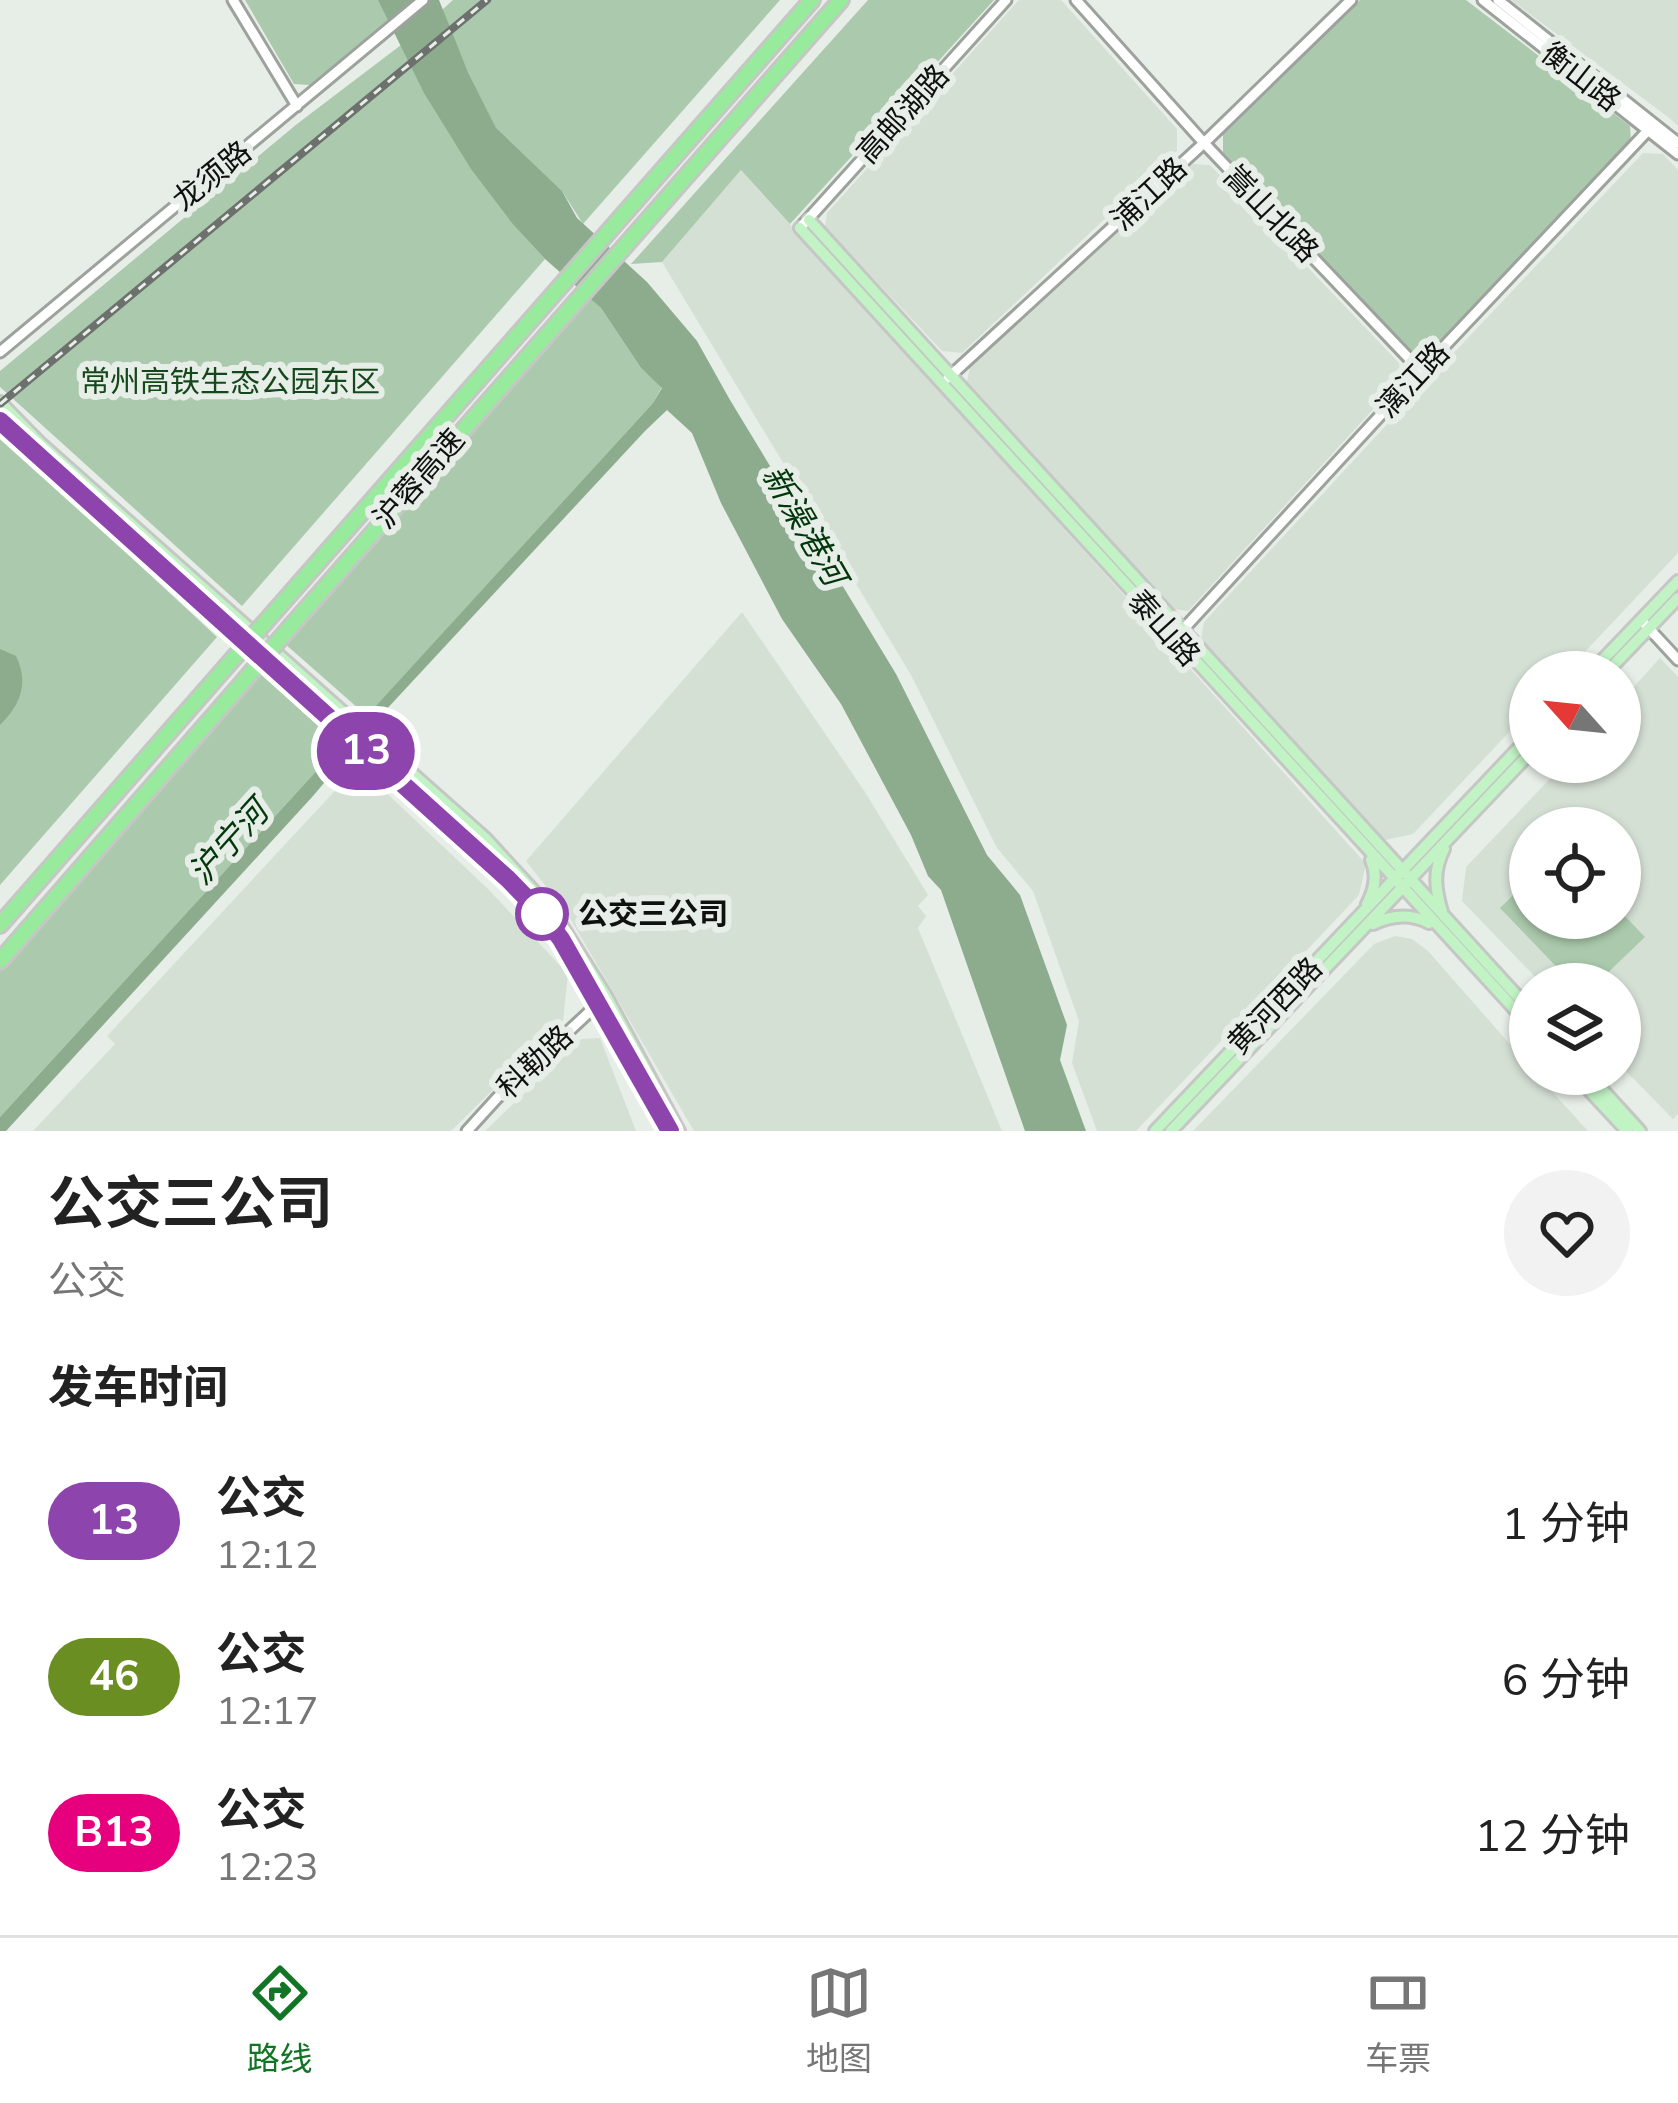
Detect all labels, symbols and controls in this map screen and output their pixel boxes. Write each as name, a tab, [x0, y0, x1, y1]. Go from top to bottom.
street label: 衡山路	[1533, 34, 1629, 121]
street label: 高邮湖路	[848, 56, 959, 173]
street label: 龙须路	[164, 132, 260, 221]
street label: 浦江路	[1102, 149, 1196, 240]
street label: 嵩山北路	[1214, 157, 1327, 272]
street label: 漓江路	[1368, 333, 1459, 427]
park label: 常州高铁生态公园东区	[80, 362, 380, 403]
street label: 沪蓉高速	[365, 421, 474, 538]
water label: 新澡港河	[751, 457, 859, 599]
street label: 泰山路	[1118, 581, 1209, 675]
north arrow	[1509, 651, 1641, 783]
map controls	[1509, 651, 1641, 1095]
line badge: 13	[312, 712, 420, 790]
text: 13	[341, 722, 391, 779]
water label: 沪宁河	[179, 787, 283, 895]
button: locate	[1509, 807, 1641, 939]
marker: 公交三公司	[517, 889, 567, 939]
place label: 公交三公司	[578, 894, 728, 935]
street label: 黄河西路	[1219, 949, 1332, 1064]
button: layers	[1509, 963, 1641, 1095]
street label: 科勒路	[488, 1017, 582, 1108]
text: 公交三公司	[48, 1165, 333, 1243]
button: heart	[1504, 1170, 1630, 1296]
text: 公交	[48, 1255, 126, 1308]
text: 发车时间	[48, 1358, 228, 1419]
text: 公交	[216, 1468, 306, 1529]
text: 13	[89, 1492, 139, 1549]
text: 1 分钟	[1501, 1494, 1630, 1555]
text: 12:12	[216, 1529, 319, 1582]
text: 公交	[216, 1624, 306, 1685]
text: 46	[89, 1648, 139, 1705]
text: 6 分钟	[1501, 1650, 1630, 1711]
text: 12:17	[216, 1685, 319, 1738]
text: 公交	[216, 1780, 306, 1841]
text: B13	[74, 1804, 154, 1861]
text: 12 分钟	[1474, 1806, 1630, 1867]
text: 12:23	[216, 1841, 319, 1894]
tab: 路线	[247, 1960, 313, 2082]
tab: 地图	[806, 1960, 872, 2082]
tab: 车票	[1365, 1960, 1431, 2082]

